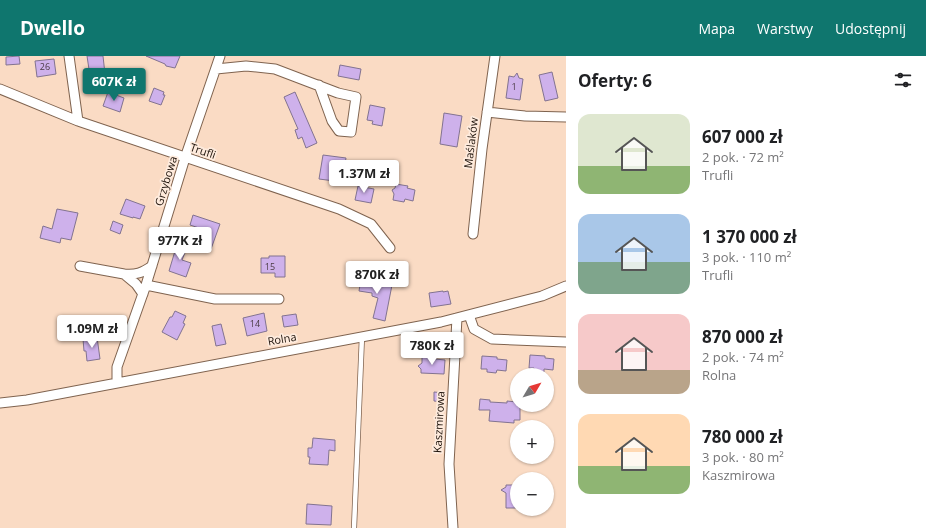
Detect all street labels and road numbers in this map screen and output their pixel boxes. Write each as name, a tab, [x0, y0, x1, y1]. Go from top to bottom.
street label: Maślaków	[460, 116, 481, 169]
street label: Trufli	[188, 139, 218, 162]
street label: Grzybowa	[151, 154, 180, 208]
street label: Rolna	[266, 329, 298, 348]
street label: Kaszmirowa	[429, 391, 448, 453]

